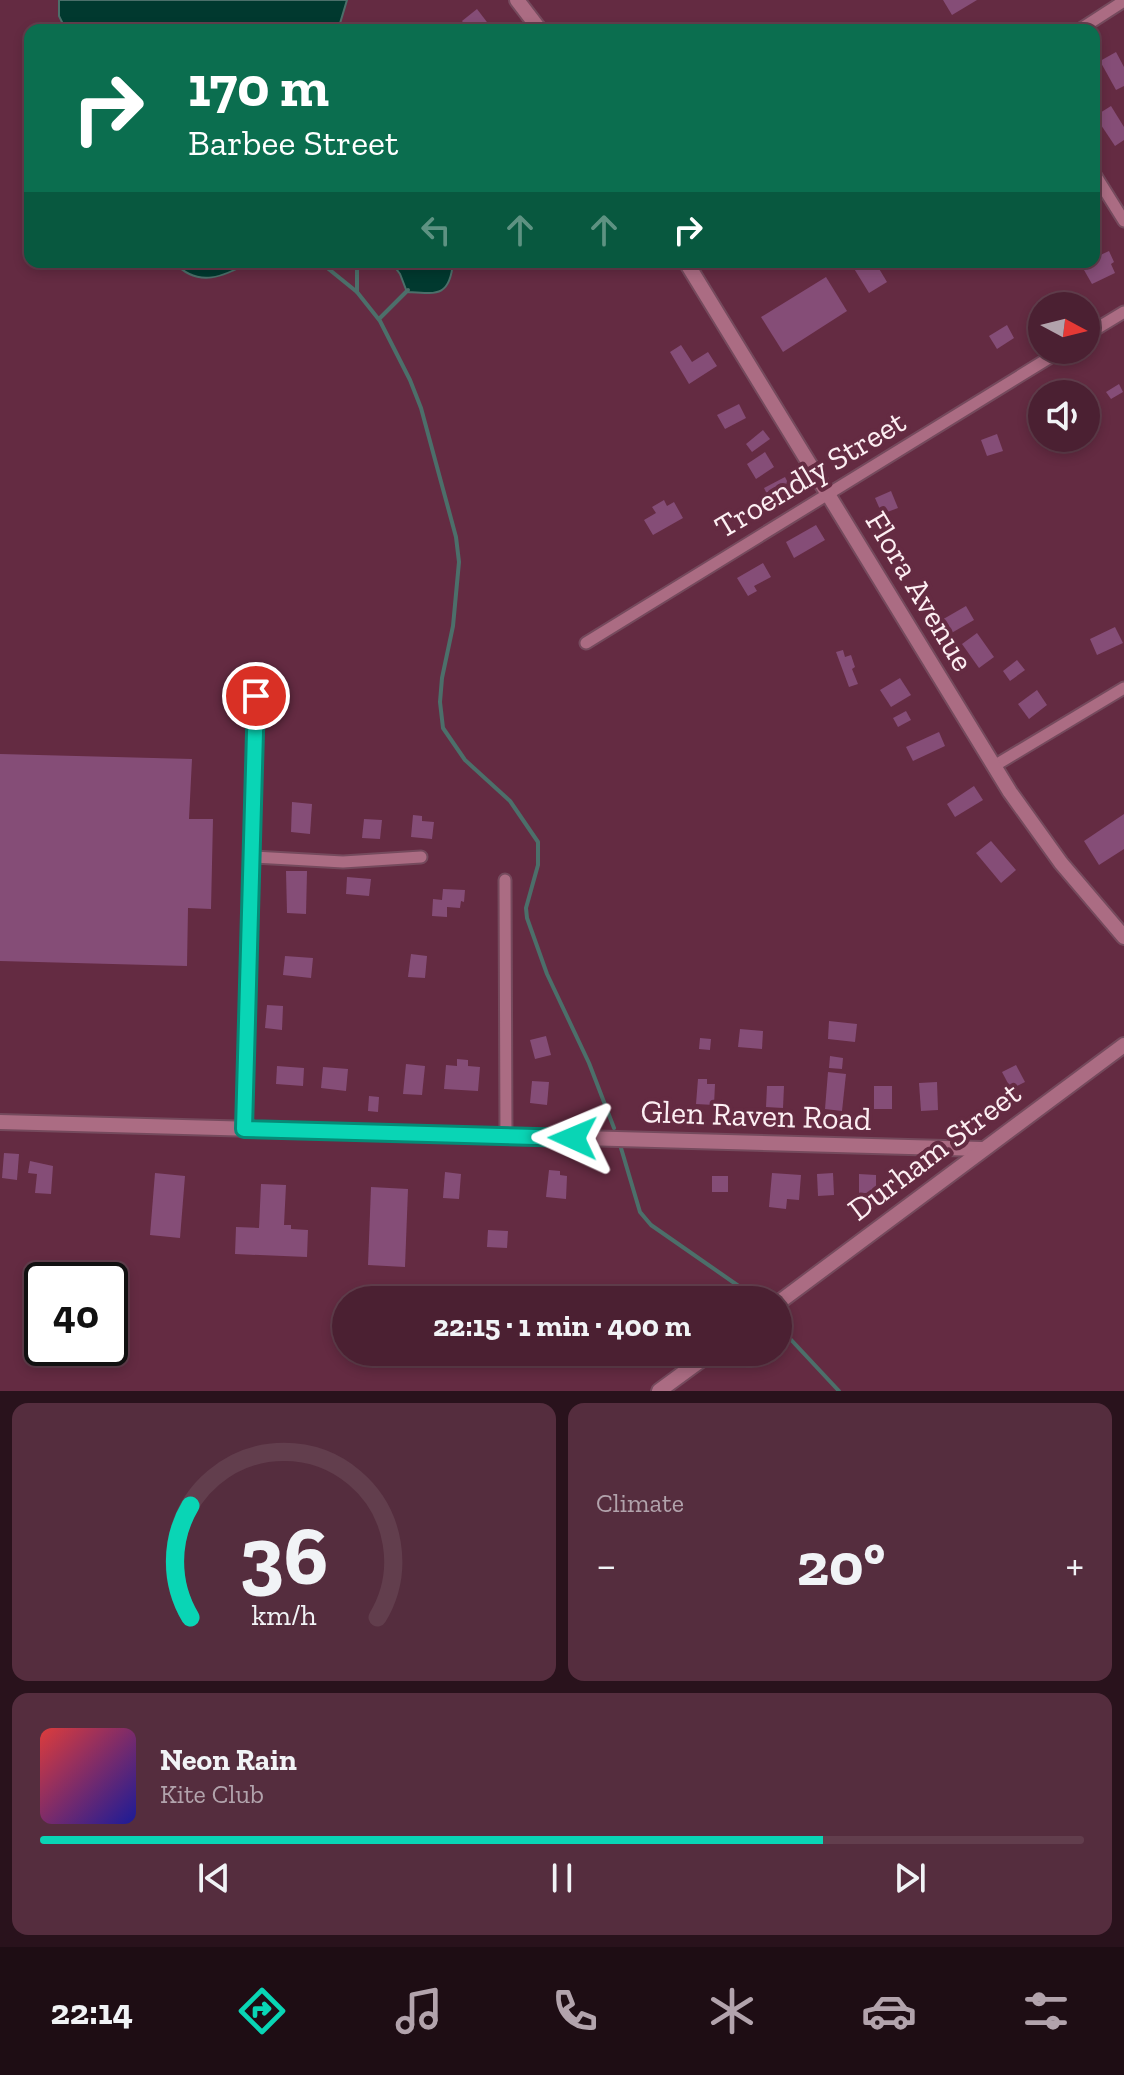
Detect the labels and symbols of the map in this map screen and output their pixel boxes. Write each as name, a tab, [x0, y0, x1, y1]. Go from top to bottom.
north arrow	[1028, 292, 1100, 364]
street label: Troendly Street	[708, 402, 912, 546]
street label: Flora Avenue	[858, 504, 982, 678]
pin	[222, 662, 290, 730]
street label: Durham Street	[840, 1074, 1028, 1228]
street label: Glen Raven Road	[640, 1092, 873, 1138]
position arrow	[531, 1096, 615, 1180]
speed limit sign: 40	[24, 1262, 128, 1366]

